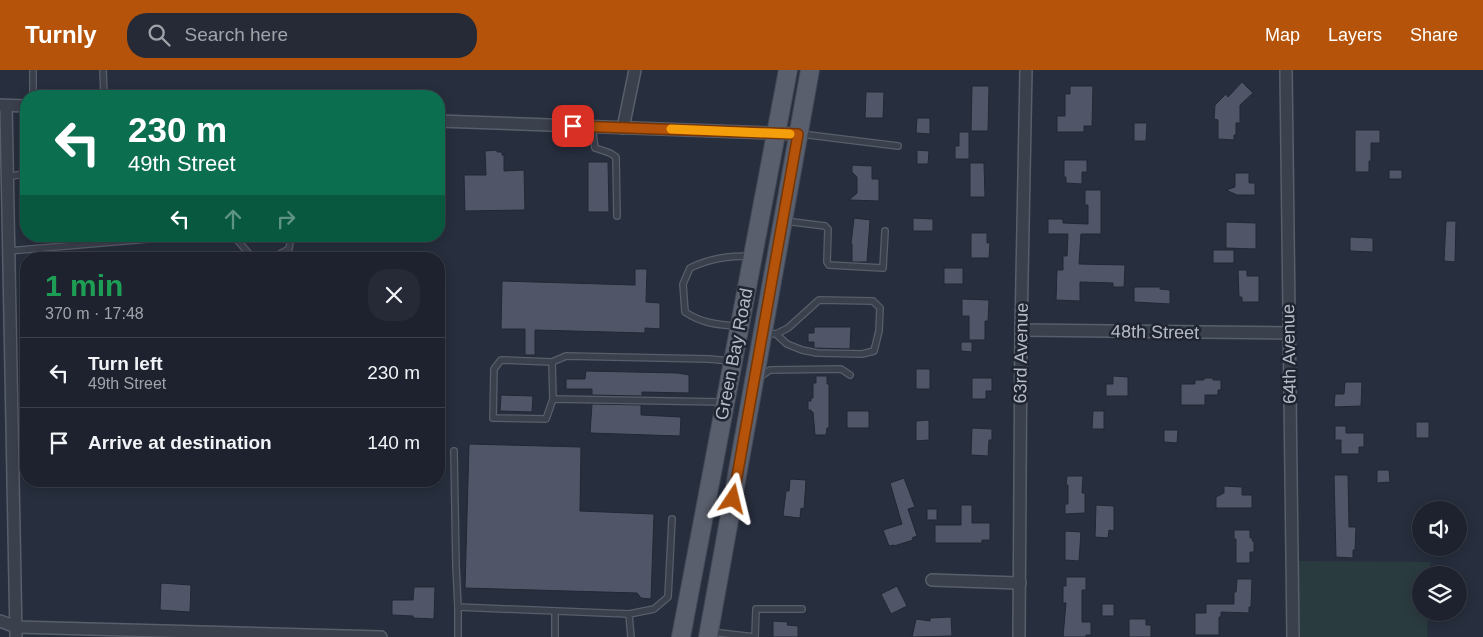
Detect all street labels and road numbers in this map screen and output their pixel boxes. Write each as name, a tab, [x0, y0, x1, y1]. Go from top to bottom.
street label: Green Bay Road	[711, 286, 757, 422]
street label: 63rd Avenue	[1010, 302, 1032, 404]
street label: 64th Avenue	[1278, 304, 1300, 404]
street label: 48th Street	[1111, 321, 1199, 343]

